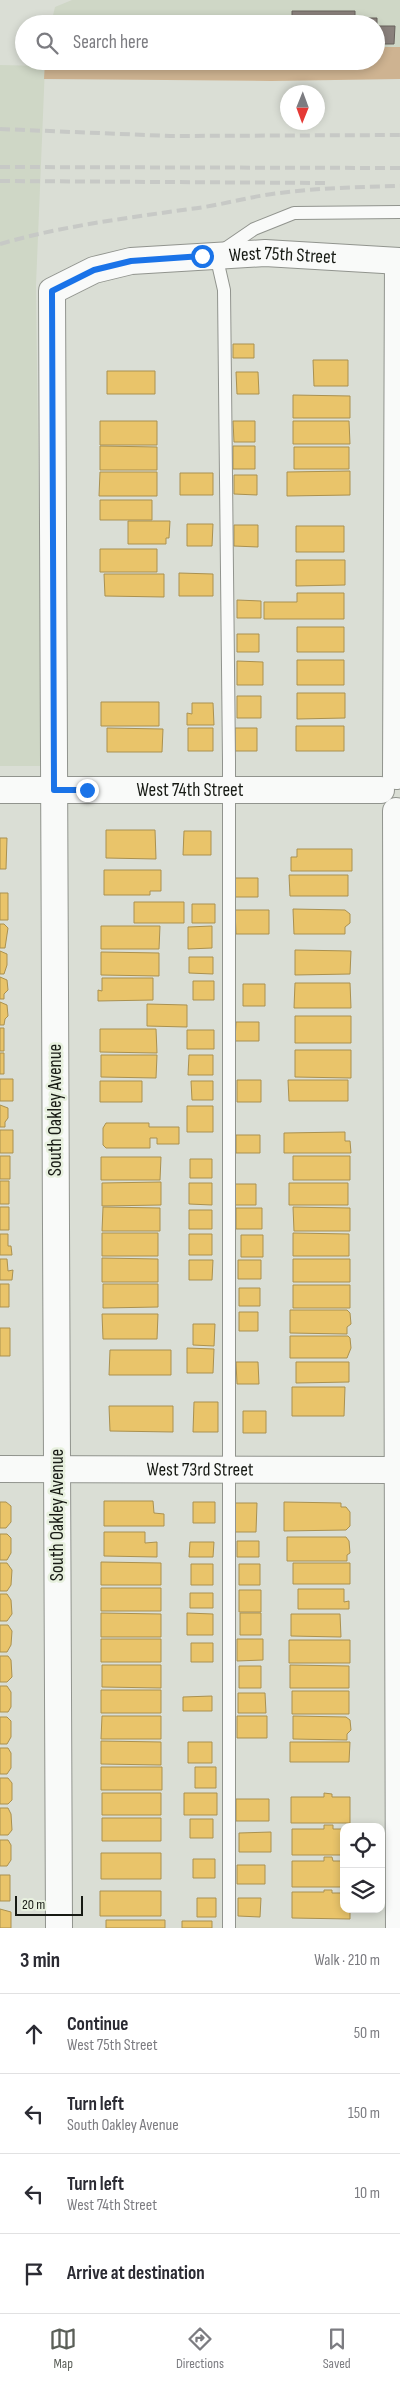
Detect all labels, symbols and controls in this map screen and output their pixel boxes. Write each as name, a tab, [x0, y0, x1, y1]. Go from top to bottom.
search box	[15, 15, 385, 70]
icon: search	[33, 29, 61, 57]
text: Search here	[73, 31, 149, 54]
north arrow	[280, 85, 325, 130]
street label: West 75th Street	[228, 241, 337, 269]
route start	[191, 245, 214, 268]
route end	[76, 779, 99, 802]
street label: West 74th Street	[136, 779, 244, 802]
street label: South Oakley Avenue	[44, 1044, 67, 1176]
street label: South Oakley Avenue	[46, 1449, 69, 1581]
street label: West 73rd Street	[146, 1458, 254, 1481]
map controls	[340, 1823, 385, 1913]
button: locate	[340, 1823, 385, 1868]
button: layers	[340, 1868, 385, 1913]
scale bar	[15, 1893, 82, 1916]
text: 20 m	[22, 1896, 45, 1913]
text: 3 min	[20, 1948, 60, 1973]
text: Walk · 210 m	[314, 1951, 380, 1970]
text: Continue	[67, 2013, 128, 2036]
icon: ahead	[20, 2020, 48, 2048]
text: 50 m	[354, 2024, 380, 2043]
text: West 75th Street	[67, 2036, 158, 2055]
text: Turn left	[67, 2093, 124, 2116]
icon: left	[20, 2100, 48, 2128]
text: 150 m	[348, 2104, 380, 2123]
text: South Oakley Avenue	[67, 2116, 179, 2135]
text: Turn left	[67, 2173, 124, 2196]
icon: left	[20, 2180, 48, 2208]
text: 10 m	[354, 2184, 380, 2203]
text: West 74th Street	[67, 2196, 157, 2215]
icon: arrive	[20, 2260, 48, 2288]
text: Arrive at destination	[67, 2262, 205, 2285]
tab: Map	[49, 2325, 77, 2372]
tab: Directions	[176, 2325, 224, 2372]
tab: Saved	[323, 2325, 351, 2372]

